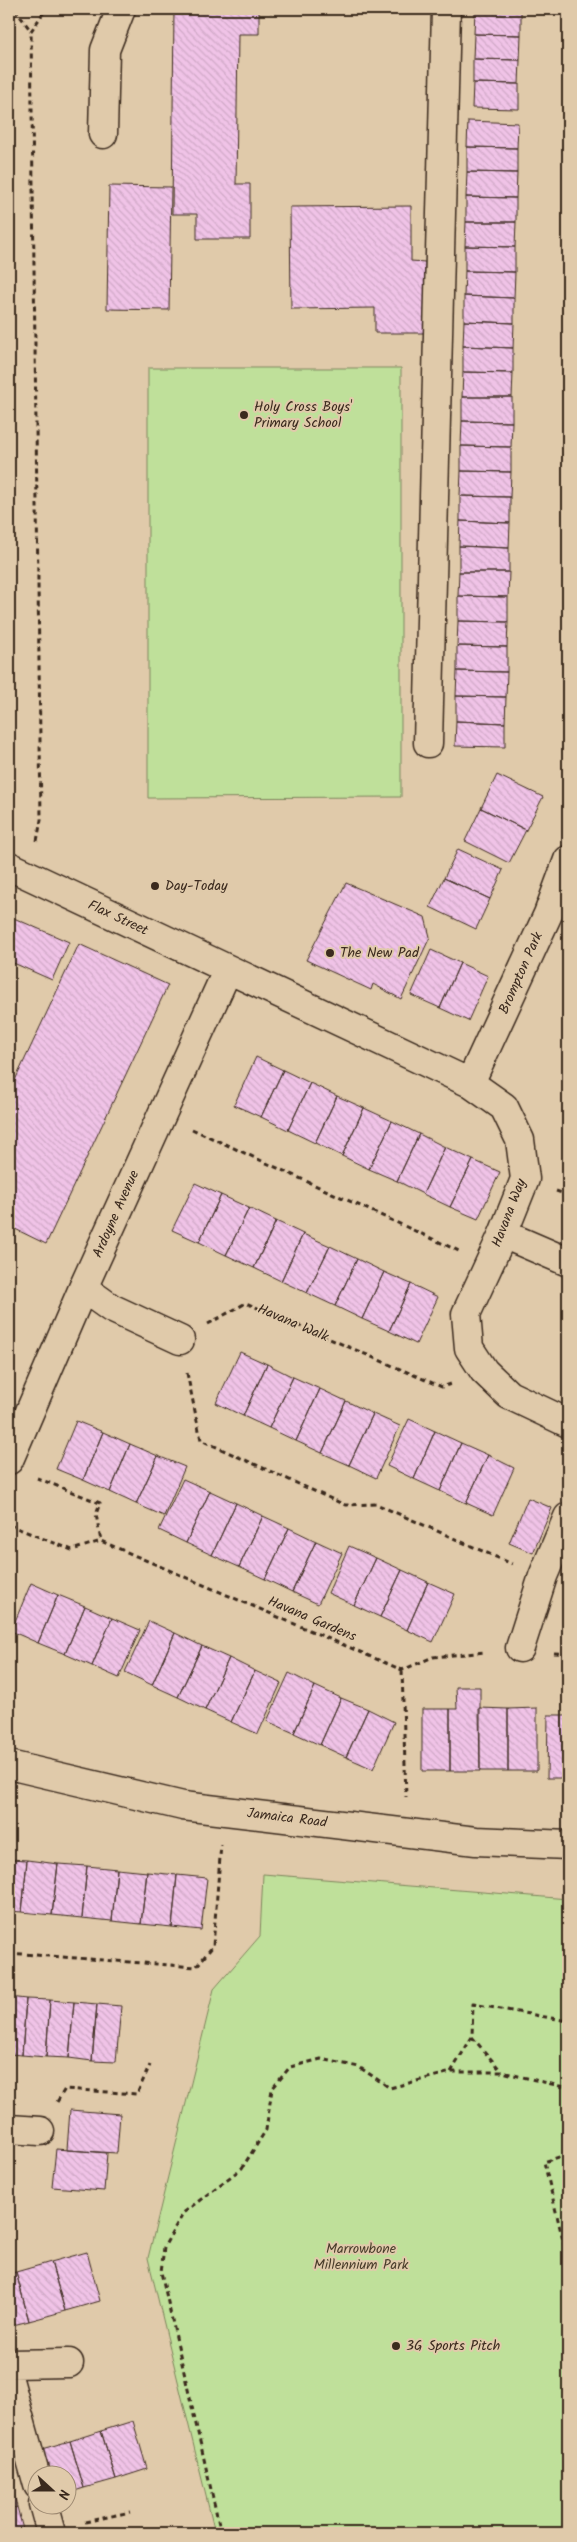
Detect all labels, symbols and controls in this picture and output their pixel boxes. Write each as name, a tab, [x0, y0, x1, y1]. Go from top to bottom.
place label: Holy Cross Boys' Primary School	[254, 396, 353, 434]
marker: Holy Cross Boys' Primary School	[238, 409, 250, 421]
place label: Day-Today	[165, 875, 228, 897]
marker: Day-Today	[149, 880, 161, 892]
street label: Flax Street	[84, 894, 152, 942]
street label: Brompton Park	[493, 928, 549, 1018]
place label: The New Pad	[340, 942, 420, 964]
marker: The New Pad	[324, 947, 336, 959]
street label: Ardoyne Avenue	[87, 1166, 145, 1261]
street label: Havana Way	[486, 1175, 532, 1251]
street label: Havana Walk	[254, 1298, 332, 1348]
street label: Havana Gardens	[264, 1590, 360, 1648]
street label: Jamaica Road	[246, 1802, 329, 1834]
park label: Marrowbone Millennium Park	[314, 2238, 409, 2276]
place label: 3G Sports Pitch	[406, 2335, 500, 2357]
marker: 3G Sports Pitch	[390, 2340, 402, 2352]
north arrow	[28, 2464, 78, 2514]
text: N	[51, 2486, 75, 2503]

